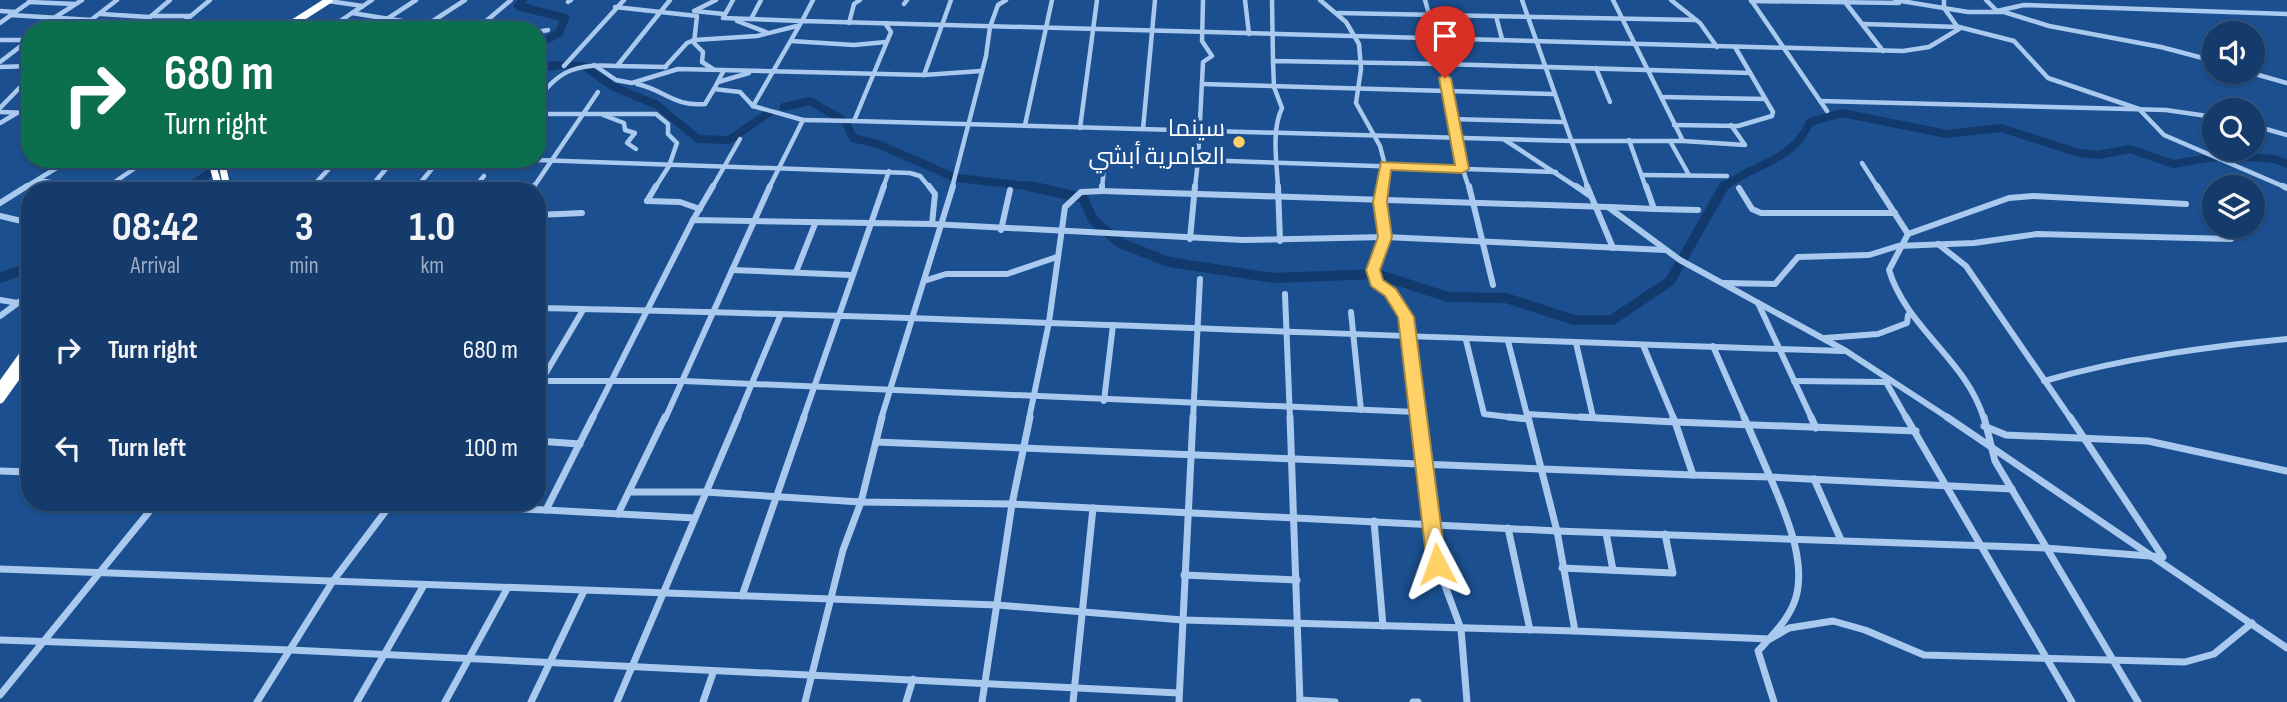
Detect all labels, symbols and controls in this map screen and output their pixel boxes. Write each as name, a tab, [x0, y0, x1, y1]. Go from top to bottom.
pin	[1415, 6, 1475, 78]
icon: arrive	[1426, 17, 1464, 55]
map controls	[2202, 21, 2265, 238]
button: sound	[2202, 21, 2265, 84]
text: 680 m	[164, 45, 274, 104]
icon: right	[49, 49, 140, 140]
button: search	[2202, 98, 2265, 161]
text: Turn right	[164, 105, 268, 144]
place label: سينما العامرية أبشي	[1089, 114, 1225, 174]
marker: سينما العامرية أبشي	[1231, 134, 1247, 150]
button: layers	[2202, 175, 2265, 238]
text: 08:42	[112, 202, 199, 253]
text: 3	[295, 202, 313, 253]
text: 1.0	[409, 202, 455, 253]
text: Arrival	[131, 252, 180, 280]
text: min	[290, 252, 318, 280]
text: km	[420, 252, 444, 280]
icon: right	[49, 331, 87, 369]
text: Turn right	[108, 335, 197, 366]
text: 680 m	[463, 335, 518, 366]
icon: left	[49, 429, 87, 467]
text: Turn left	[108, 433, 186, 464]
text: 100 m	[465, 433, 518, 464]
position arrow	[1400, 527, 1474, 601]

